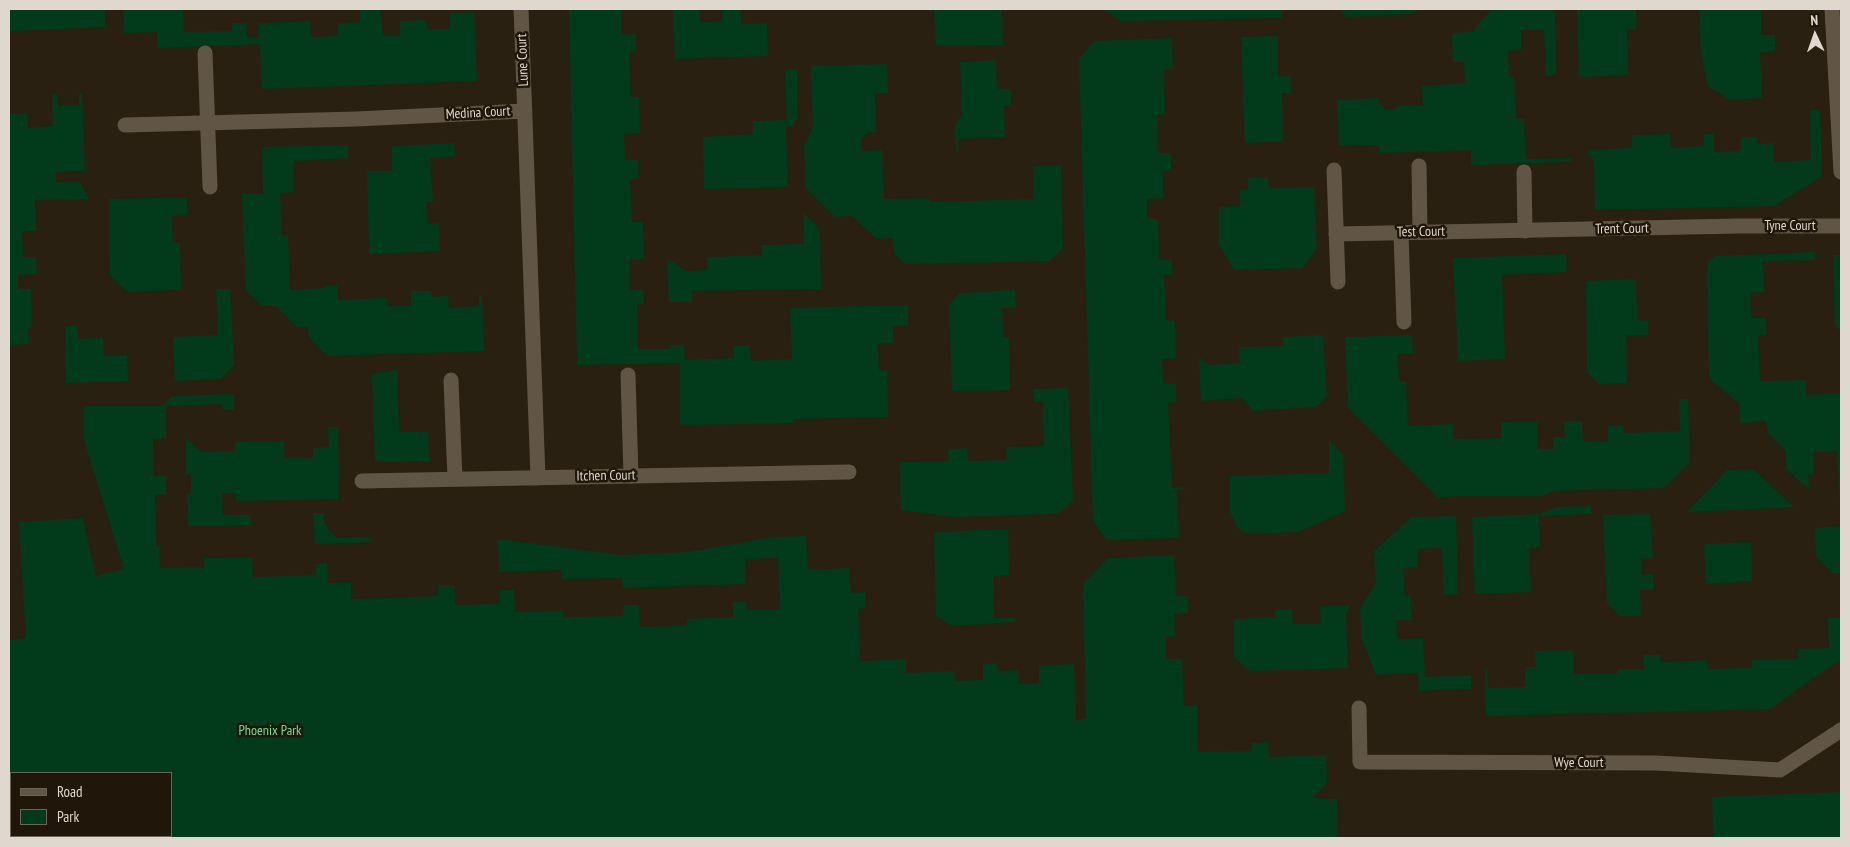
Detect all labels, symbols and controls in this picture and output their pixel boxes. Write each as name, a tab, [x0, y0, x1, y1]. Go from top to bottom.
north arrow	[1790, 10, 1840, 60]
text: N	[1810, 11, 1818, 29]
street label: Lune Court	[514, 33, 532, 87]
street label: Medina Court	[445, 103, 511, 123]
street label: Tyne Court	[1764, 218, 1816, 234]
street label: Trent Court	[1595, 220, 1649, 238]
street label: Test Court	[1397, 223, 1445, 241]
street label: Itchen Court	[576, 467, 636, 485]
park label: Phoenix Park	[238, 723, 302, 739]
street label: Wye Court	[1554, 755, 1604, 771]
legend	[10, 772, 172, 837]
text: Road	[57, 782, 83, 801]
text: Park	[57, 807, 79, 826]

